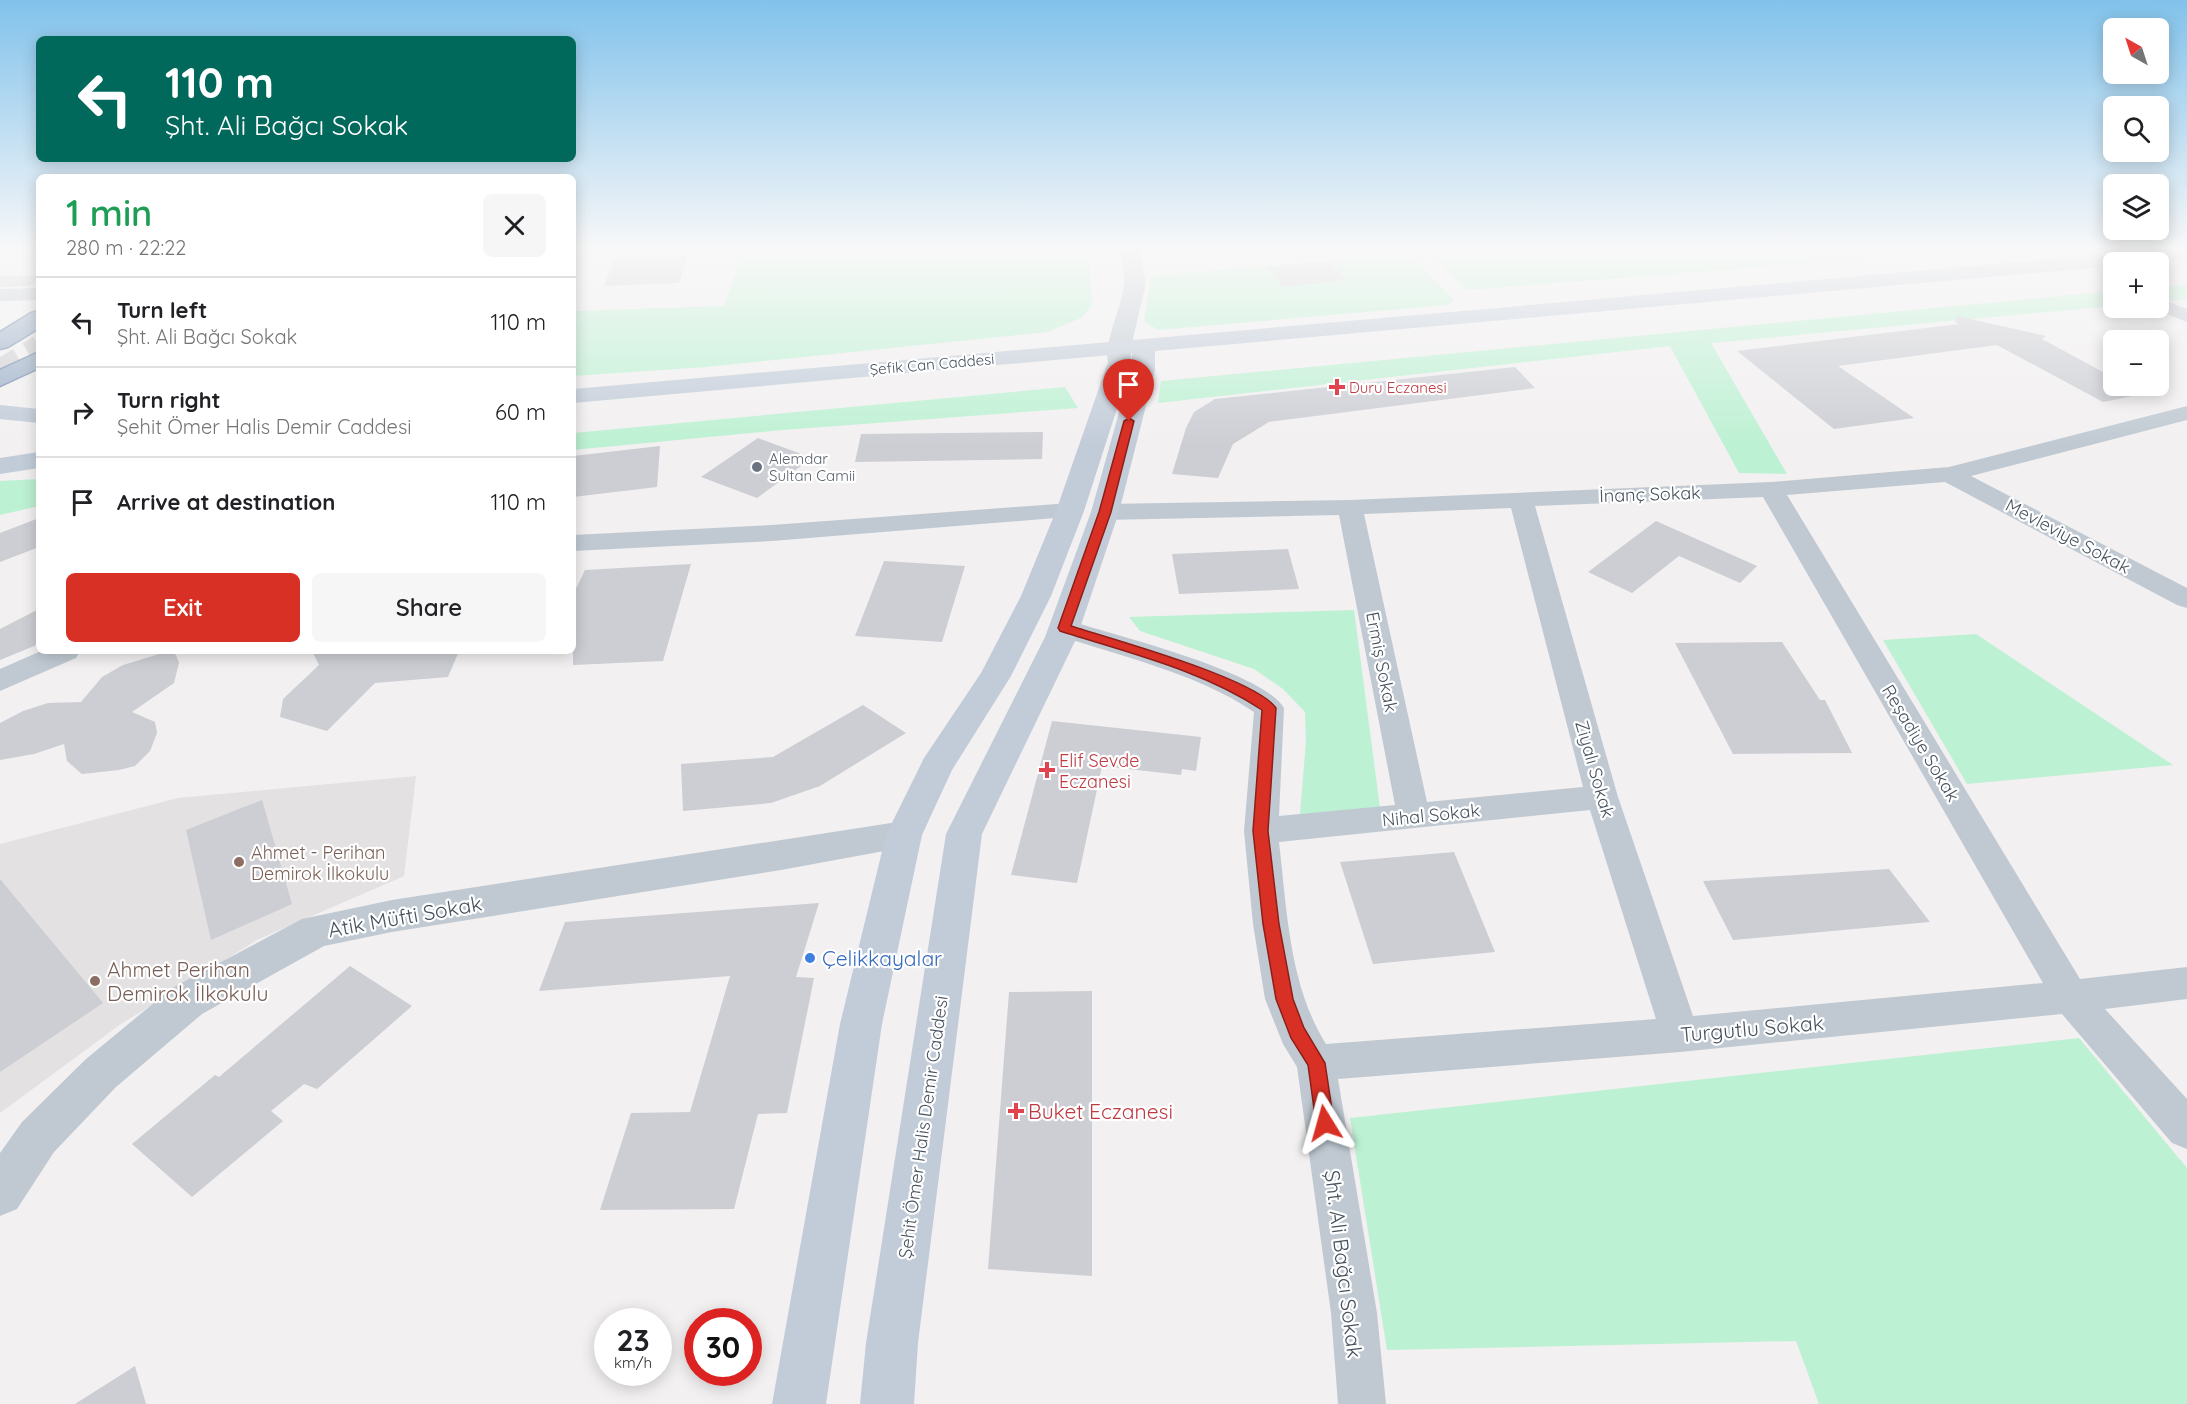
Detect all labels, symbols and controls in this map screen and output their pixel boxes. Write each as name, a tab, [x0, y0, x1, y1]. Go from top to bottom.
north arrow	[2103, 18, 2169, 84]
map controls	[2103, 18, 2169, 396]
text: 110 m	[165, 56, 274, 109]
icon: left	[66, 60, 144, 138]
button: search	[2103, 96, 2169, 162]
text: Şht. Ali Bağcı Sokak	[165, 108, 408, 142]
button: layers	[2103, 174, 2169, 240]
text: 1 min	[66, 190, 152, 235]
button: close	[483, 194, 546, 257]
text: 280 m · 22:22	[66, 235, 186, 260]
button: +	[2103, 252, 2169, 318]
text: Turn left	[117, 296, 207, 324]
icon: left	[66, 306, 99, 339]
text: 110 m	[491, 308, 546, 336]
text: Şht. Ali Bağcı Sokak	[117, 324, 297, 349]
button: −	[2103, 330, 2169, 396]
street label: Şefik Can Caddesi	[869, 349, 995, 379]
pin	[1103, 359, 1154, 421]
icon: arrive	[1112, 368, 1145, 401]
place label: Duru Eczanesi	[1349, 378, 1447, 397]
marker: Duru Eczanesi	[1330, 380, 1344, 394]
text: Turn right	[117, 386, 221, 414]
icon: right	[66, 396, 99, 429]
text: 60 m	[495, 398, 546, 426]
text: Şehit Ömer Halis Demir Caddesi	[117, 414, 412, 439]
place label: Alemdar Sultan Camii	[769, 449, 855, 485]
marker: Alemdar Sultan Camii	[750, 460, 764, 474]
street label: İnanç Sokak	[1599, 481, 1701, 507]
icon: arrive	[66, 486, 99, 519]
text: Arrive at destination	[117, 488, 335, 516]
text: 110 m	[491, 488, 546, 516]
street label: Mevleviye Sokak	[2002, 493, 2134, 579]
button: Exit	[66, 573, 300, 642]
button: Share	[312, 573, 546, 642]
street label: Ermiş Sokak	[1361, 610, 1403, 714]
street label: Reşadiye Sokak	[1877, 680, 1965, 806]
street label: Ziyalı Sokak	[1570, 717, 1620, 821]
place label: Elif Sevde Eczanesi	[1059, 749, 1139, 793]
marker: Elif Sevde Eczanesi	[1040, 763, 1054, 777]
street label: Nihal Sokak	[1381, 798, 1481, 832]
place label: Ahmet - Perihan Demirok İlkokulu	[251, 841, 389, 885]
marker: Ahmet - Perihan Demirok İlkokulu	[232, 855, 246, 869]
street label: Atik Müfti Sokak	[326, 890, 484, 942]
place label: Çelikkayalar	[822, 945, 942, 971]
marker: Çelikkayalar	[803, 951, 817, 965]
place label: Ahmet Perihan Demirok İlkokulu	[107, 956, 268, 1006]
marker: Ahmet Perihan Demirok İlkokulu	[88, 974, 102, 988]
street label: Şehit Ömer Halis Demir Caddesi	[893, 994, 953, 1260]
street label: Turgutlu Sokak	[1679, 1009, 1825, 1047]
position arrow	[1293, 1091, 1357, 1155]
place label: Buket Eczanesi	[1028, 1098, 1173, 1124]
marker: Buket Eczanesi	[1009, 1104, 1023, 1118]
street label: Şht. Ali Bağcı Sokak	[1320, 1169, 1368, 1359]
speed limit sign: 30	[684, 1308, 762, 1386]
text: 23	[616, 1321, 650, 1359]
text: km/h	[614, 1353, 652, 1372]

